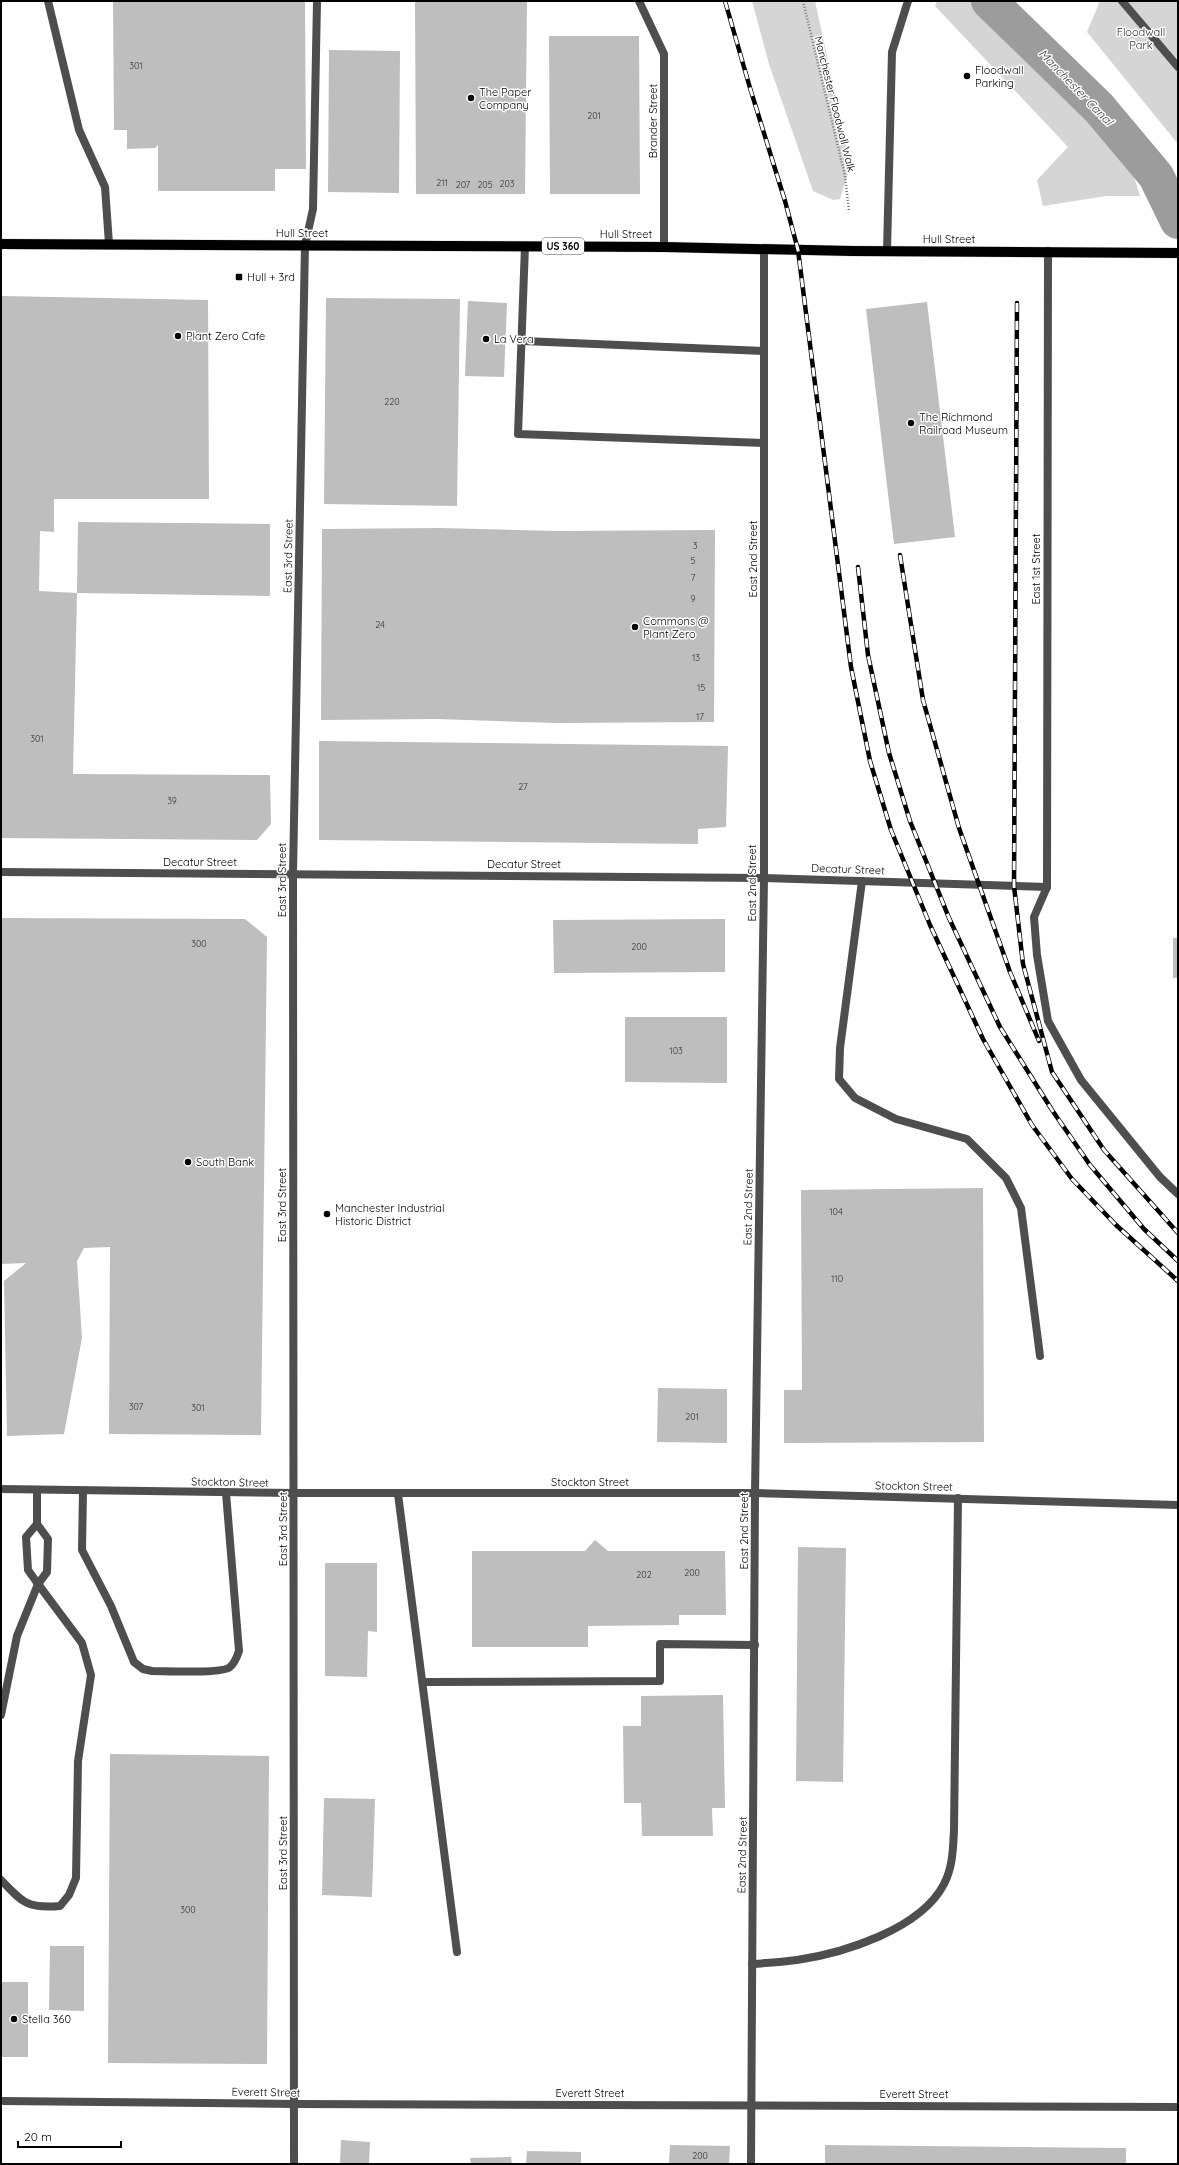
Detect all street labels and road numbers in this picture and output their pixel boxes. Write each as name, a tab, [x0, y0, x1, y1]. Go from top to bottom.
street label: Manchester Floodwall Walk	[811, 34, 859, 174]
street label: Brander Street	[646, 84, 660, 158]
street label: Hull Street	[276, 226, 328, 240]
street label: Hull Street	[600, 227, 652, 241]
street label: Hull Street	[923, 232, 975, 246]
road number: US 360	[542, 238, 584, 254]
street label: East 3rd Street	[280, 518, 296, 593]
street label: East 2nd Street	[746, 520, 760, 598]
street label: East 1st Street	[1029, 533, 1043, 604]
street label: East 3rd Street	[275, 843, 289, 917]
street label: East 2nd Street	[745, 844, 759, 922]
street label: Decatur Street	[163, 855, 237, 869]
street label: Decatur Street	[487, 857, 561, 871]
street label: Decatur Street	[811, 861, 885, 877]
street label: East 3rd Street	[275, 1168, 289, 1242]
street label: East 2nd Street	[740, 1168, 756, 1246]
street label: Stockton Street	[191, 1474, 269, 1490]
street label: Stockton Street	[551, 1475, 629, 1489]
street label: Stockton Street	[875, 1478, 953, 1494]
street label: East 3rd Street	[276, 1492, 290, 1566]
street label: East 2nd Street	[737, 1492, 751, 1570]
street label: East 3rd Street	[276, 1816, 290, 1890]
street label: East 2nd Street	[734, 1816, 750, 1894]
street label: Everett Street	[231, 2084, 301, 2100]
street label: Everett Street	[556, 2086, 625, 2100]
street label: Everett Street	[880, 2087, 949, 2101]

